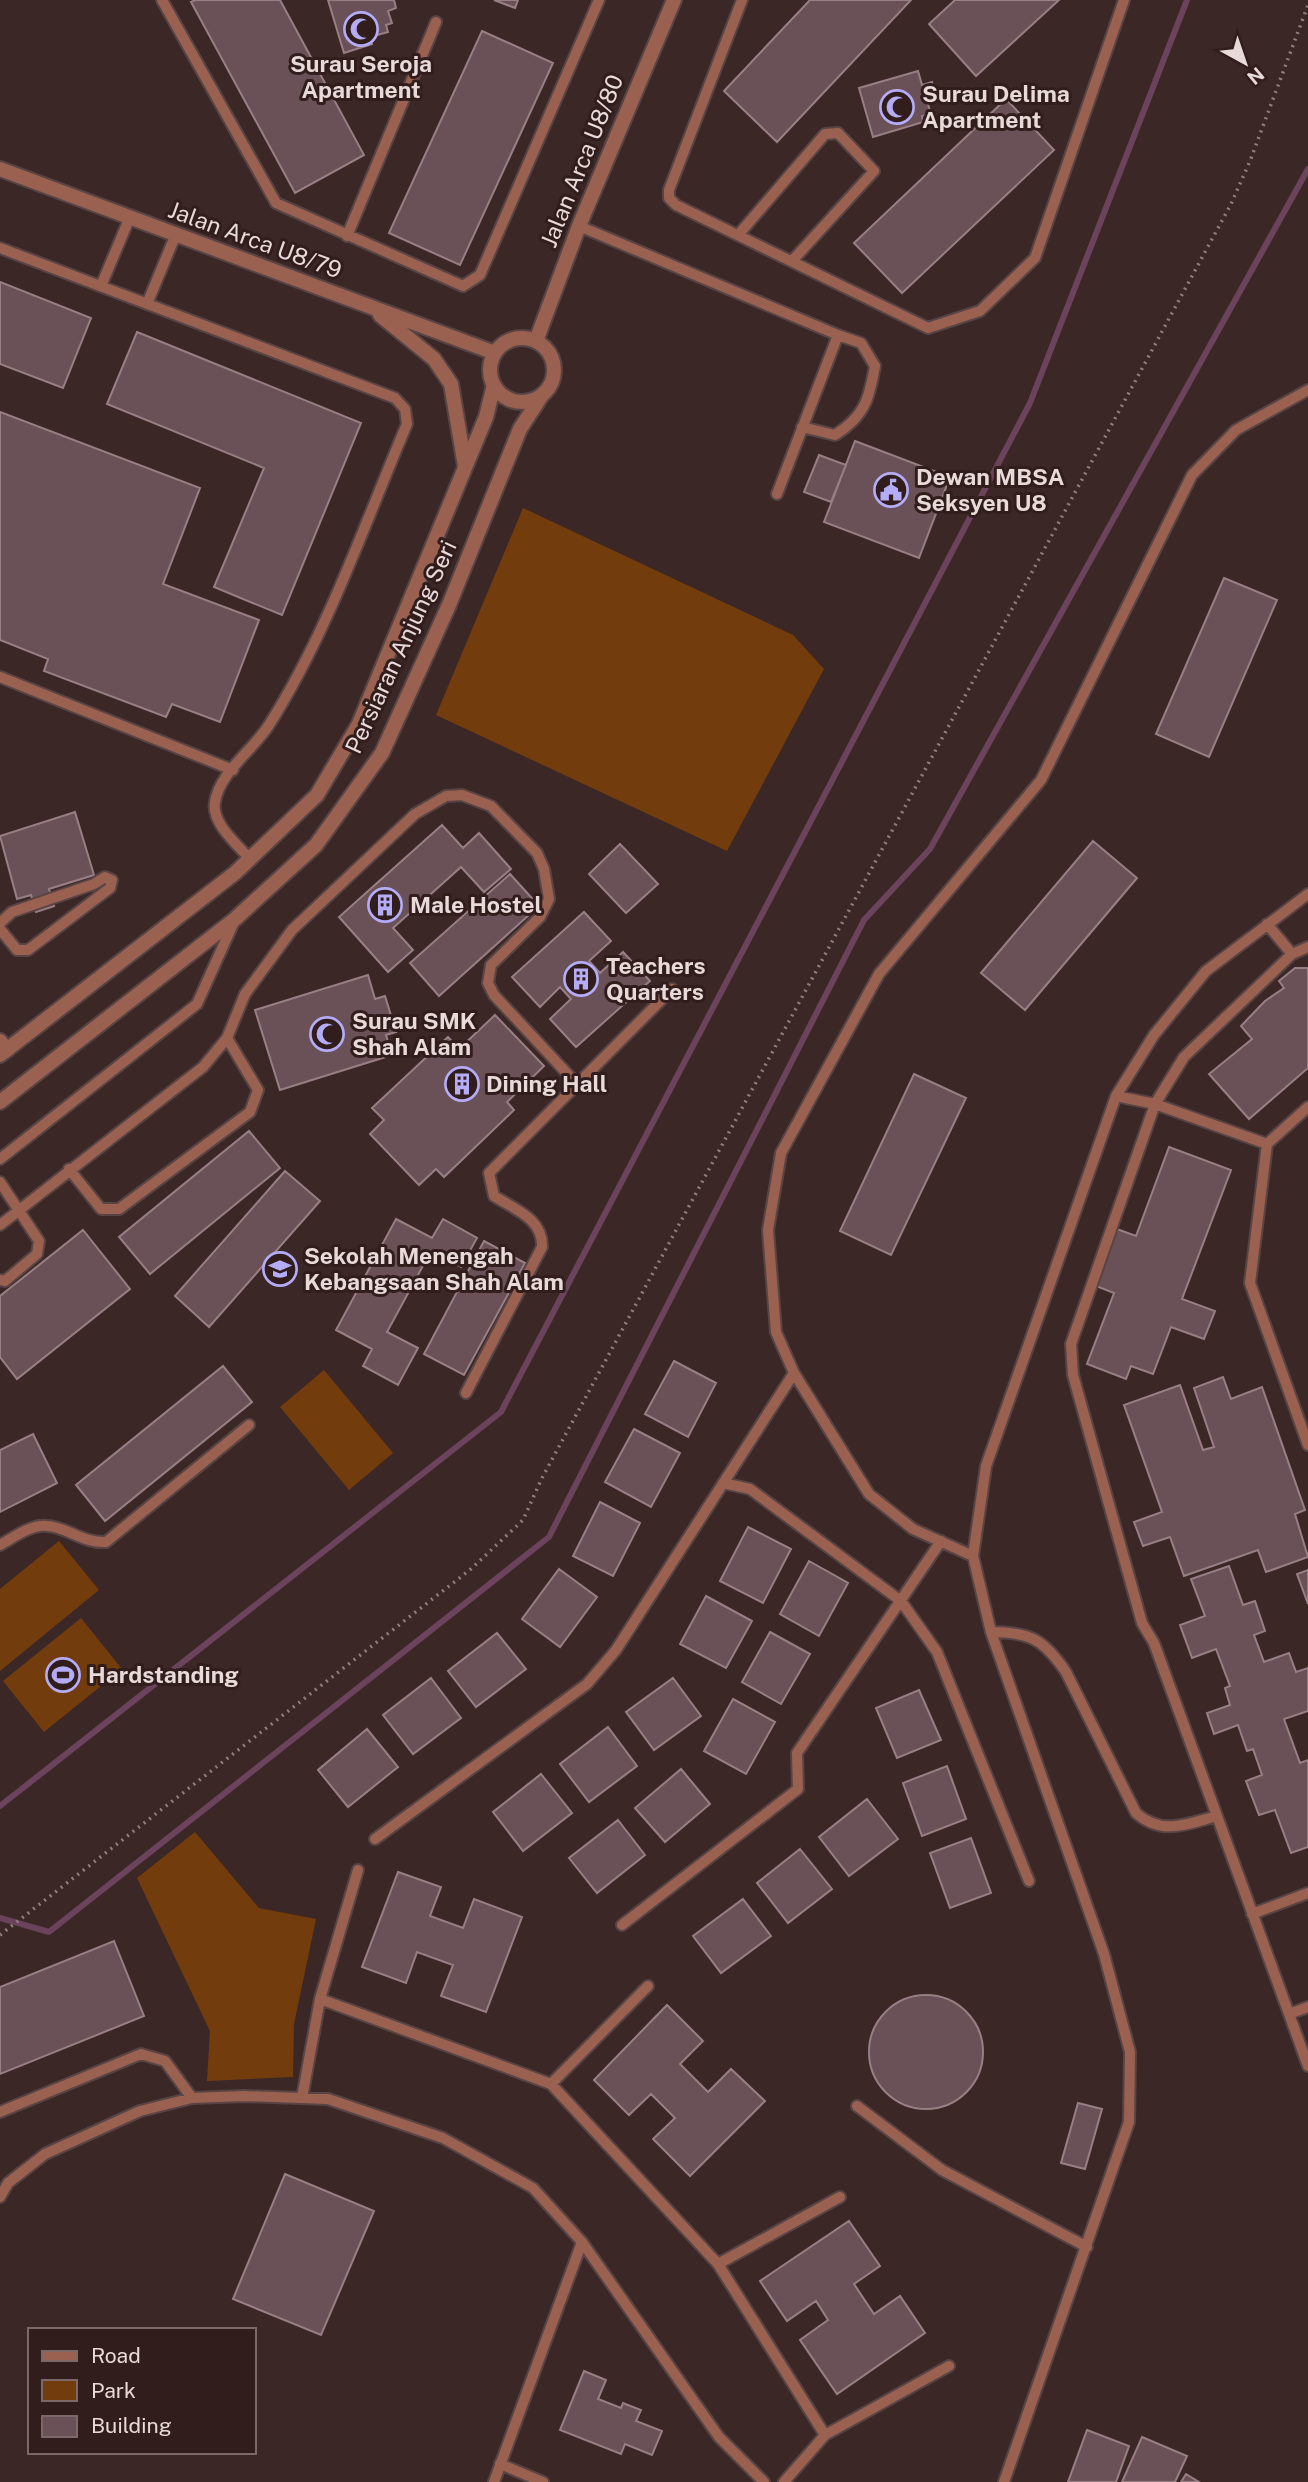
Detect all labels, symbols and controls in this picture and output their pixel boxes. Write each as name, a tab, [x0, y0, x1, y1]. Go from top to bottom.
mosque icon: Surau Seroja Apartment	[342, 10, 380, 48]
north arrow	[1210, 28, 1280, 98]
place label: Surau Seroja Apartment	[290, 50, 432, 103]
text: N	[1243, 63, 1269, 89]
street label: Jalan Arca U8/80	[535, 71, 628, 251]
place label: Surau Delima Apartment	[922, 80, 1070, 133]
mosque icon: Surau Delima Apartment	[878, 88, 916, 126]
street label: Jalan Arca U8/79	[165, 196, 346, 283]
place label: Dewan MBSA Seksyen U8	[916, 463, 1065, 516]
public building icon: Dewan MBSA Seksyen U8	[872, 471, 910, 509]
street label: Persiaran Anjung Seri	[339, 536, 462, 758]
building icon: Male Hostel	[366, 886, 404, 924]
place label: Male Hostel	[410, 891, 542, 918]
place label: Teachers Quarters	[606, 952, 706, 1005]
building icon: Teachers Quarters	[562, 960, 600, 998]
place label: Surau SMK Shah Alam	[352, 1007, 476, 1060]
mosque icon: Surau SMK Shah Alam	[308, 1015, 346, 1053]
building icon: Dining Hall	[443, 1065, 481, 1103]
place label: Dining Hall	[486, 1070, 607, 1097]
place label: Sekolah Menengah Kebangsaan Shah Alam	[304, 1242, 564, 1295]
school or university icon: Sekolah Menengah Kebangsaan Shah Alam	[261, 1250, 299, 1288]
sports icon: Hardstanding	[44, 1656, 82, 1694]
place label: Hardstanding	[88, 1661, 239, 1688]
legend	[28, 2328, 256, 2454]
text: Road	[91, 2343, 141, 2368]
text: Park	[91, 2378, 136, 2403]
text: Building	[91, 2413, 172, 2438]

